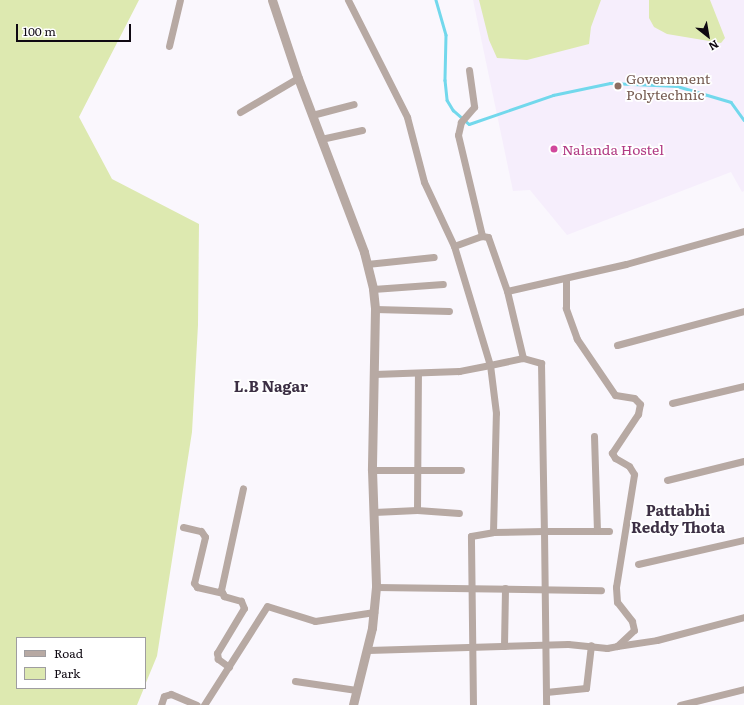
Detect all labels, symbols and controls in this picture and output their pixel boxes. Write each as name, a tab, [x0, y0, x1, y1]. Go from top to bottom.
scale bar	[18, 16, 133, 42]
north arrow	[688, 16, 728, 56]
text: 100 m	[23, 22, 56, 40]
text: N	[706, 37, 722, 56]
place label: Government Polytechnic	[626, 70, 710, 102]
marker: Government Polytechnic	[613, 81, 623, 91]
place label: Nalanda Hostel	[562, 141, 664, 157]
marker: Nalanda Hostel	[549, 144, 559, 154]
district label: L.B Nagar	[234, 377, 308, 395]
district label: Pattabhi Reddy Thota	[631, 500, 725, 535]
legend	[16, 637, 146, 689]
text: Road	[54, 644, 83, 662]
text: Park	[54, 664, 80, 682]

